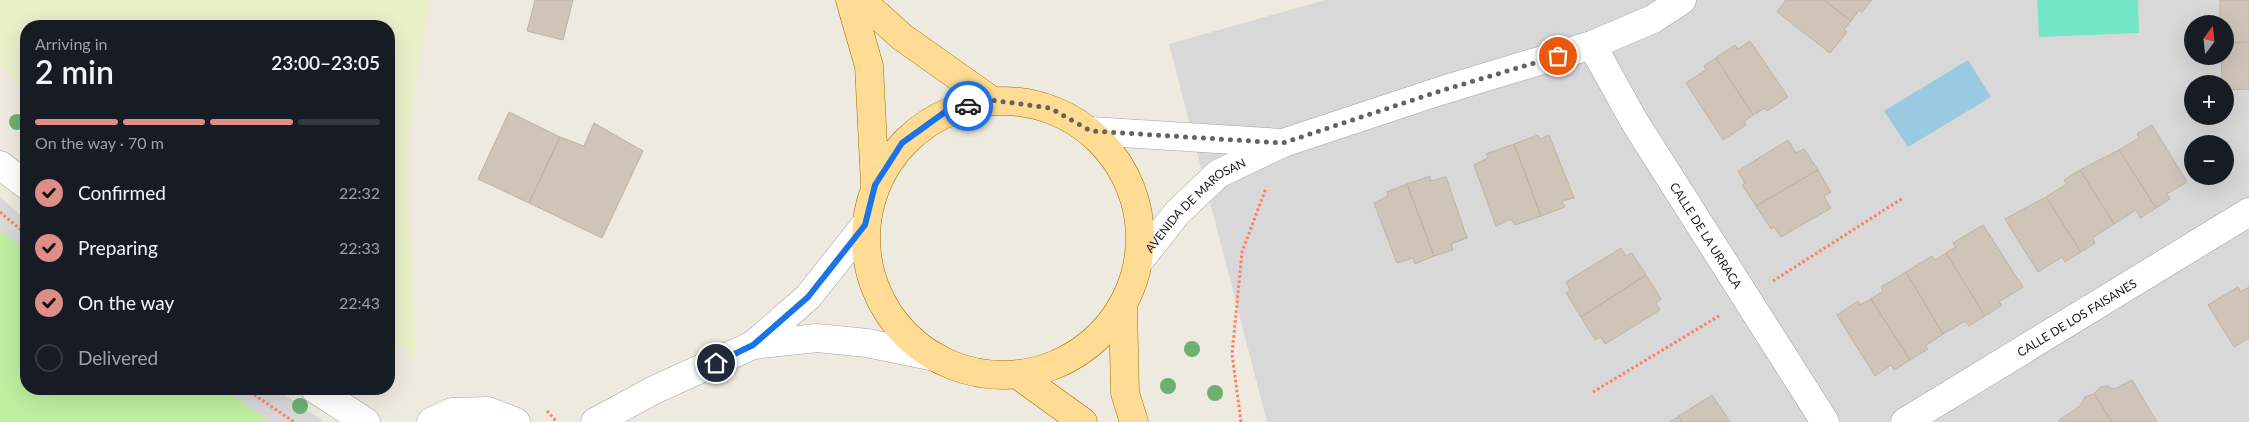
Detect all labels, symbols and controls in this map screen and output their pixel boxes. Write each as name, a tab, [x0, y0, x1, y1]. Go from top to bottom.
north arrow	[2184, 15, 2234, 65]
map controls	[2184, 15, 2234, 185]
text: Arriving in	[35, 34, 108, 53]
pin	[1537, 35, 1579, 77]
icon: bag	[1544, 42, 1572, 70]
text: 23:00–23:05	[271, 51, 380, 74]
text: 2 min	[35, 52, 114, 91]
button: +	[2184, 75, 2234, 125]
courier	[943, 81, 993, 131]
icon: car	[954, 92, 982, 120]
text: On the way · 70 m	[35, 133, 164, 152]
button: −	[2184, 135, 2234, 185]
street label: AVENIDA DE MAROSAN	[1142, 154, 1248, 255]
icon: check	[35, 179, 63, 207]
street label: CALLE DE LA URRACA	[1667, 179, 1746, 292]
text: Confirmed	[78, 181, 166, 204]
text: 22:32	[339, 183, 380, 202]
icon: check	[35, 234, 63, 262]
text: Preparing	[78, 236, 158, 259]
text: 22:33	[339, 238, 380, 257]
street label: CALLE DE LOS FAISANES	[2014, 275, 2139, 359]
icon: check	[35, 289, 63, 317]
text: On the way	[78, 291, 174, 314]
text: 22:43	[339, 293, 380, 312]
pin	[695, 342, 737, 384]
text: Delivered	[78, 346, 158, 369]
icon: home	[702, 349, 730, 377]

